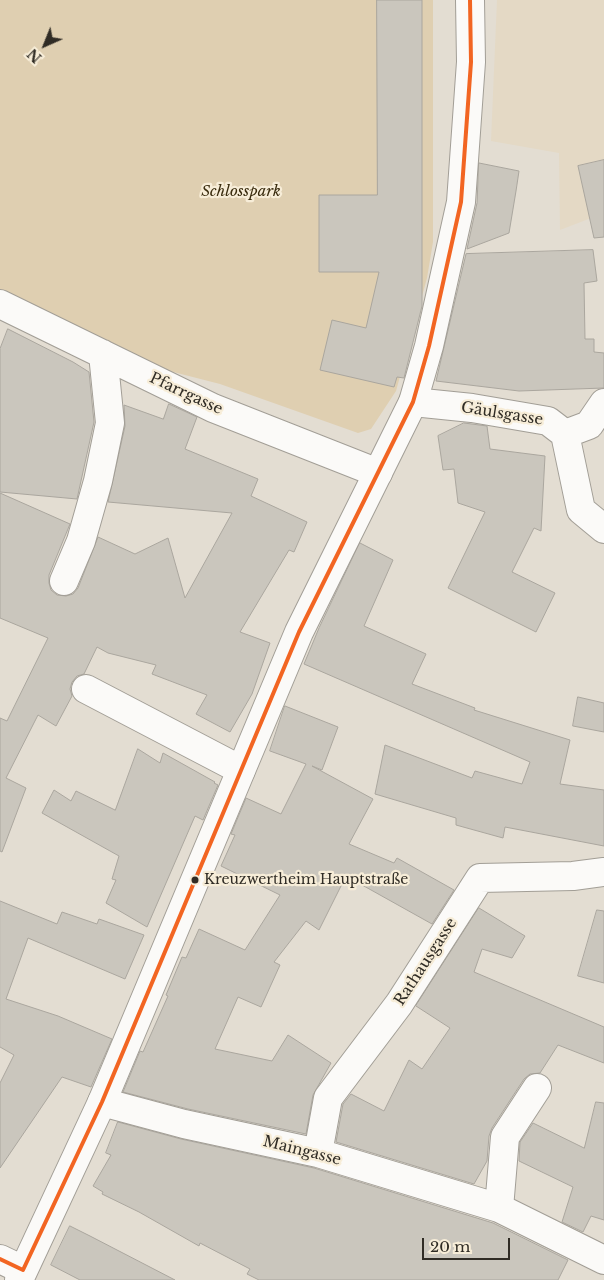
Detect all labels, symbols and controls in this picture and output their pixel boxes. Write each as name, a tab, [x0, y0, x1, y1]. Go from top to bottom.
north arrow	[20, 20, 70, 70]
text: N	[24, 45, 46, 67]
park label: Schlosspark	[201, 183, 281, 201]
street label: Pfarrgasse	[147, 369, 225, 419]
street label: Gäulsgasse	[460, 399, 544, 429]
place label: Kreuzwertheim Hauptstraße	[204, 872, 408, 888]
marker: Kreuzwertheim Hauptstraße	[190, 875, 200, 885]
street label: Rathausgasse	[391, 915, 461, 1009]
street label: Maingasse	[261, 1133, 343, 1169]
scale bar	[424, 1228, 512, 1260]
text: 20 m	[430, 1237, 470, 1256]

